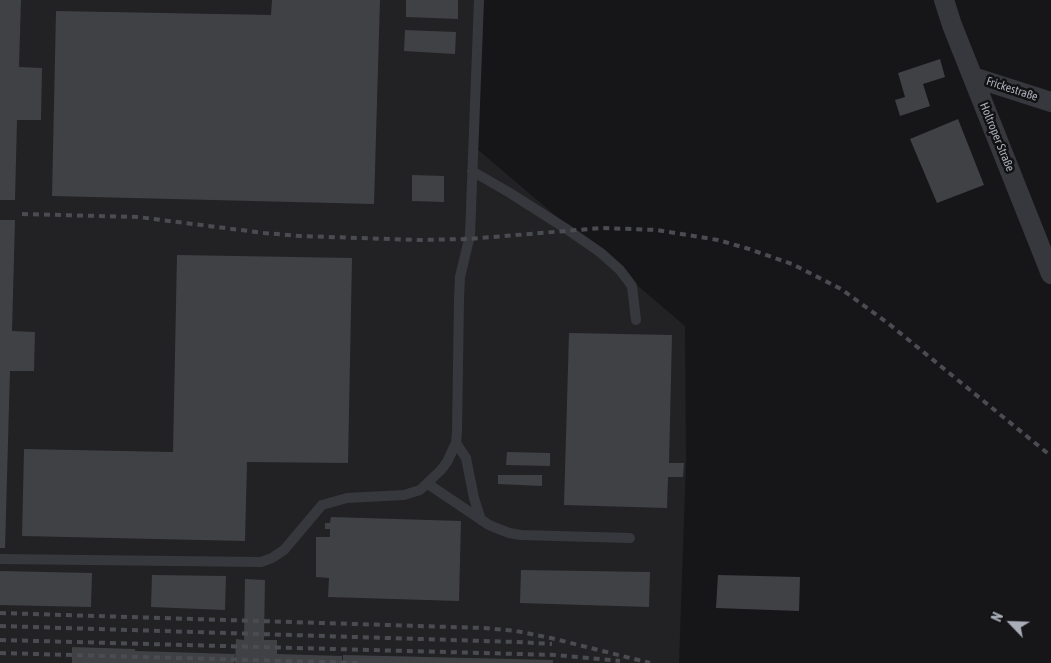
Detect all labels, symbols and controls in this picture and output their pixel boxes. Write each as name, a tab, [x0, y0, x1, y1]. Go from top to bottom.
street label: Frickestraße	[984, 74, 1040, 104]
street label: Holtroper Straße	[977, 100, 1017, 174]
north arrow	[986, 598, 1036, 648]
text: N	[988, 610, 1006, 624]

